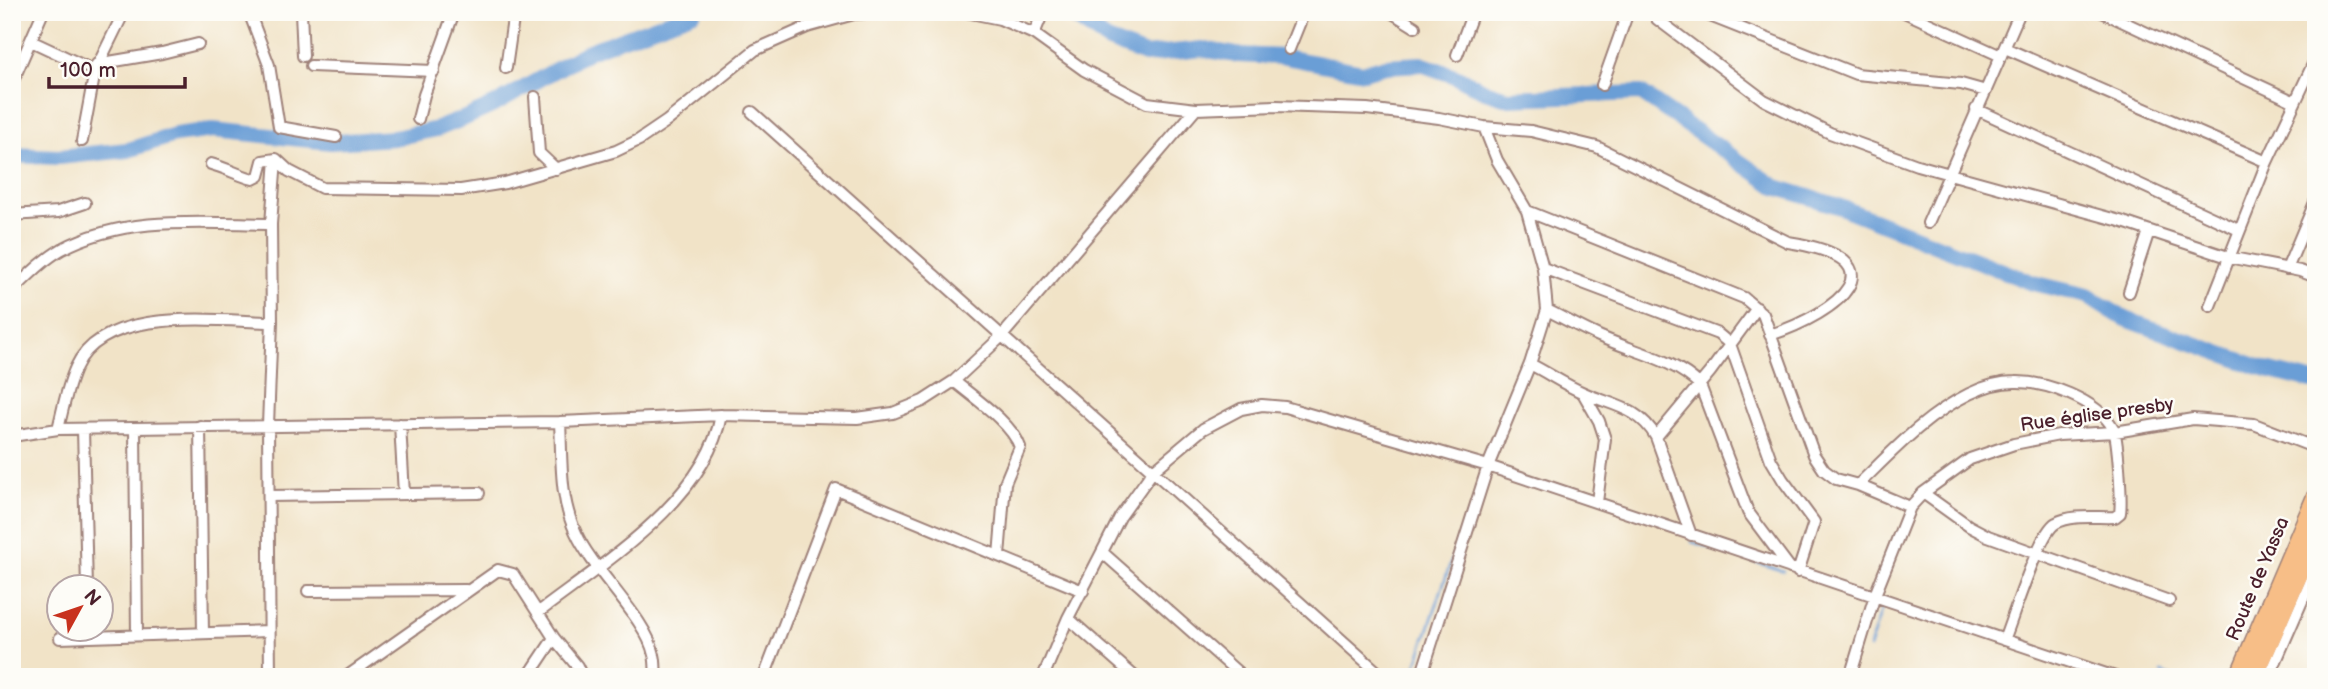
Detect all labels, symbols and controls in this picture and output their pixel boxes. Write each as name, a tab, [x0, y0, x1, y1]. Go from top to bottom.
scale bar	[49, 46, 186, 90]
text: 100 m	[60, 58, 116, 83]
street label: Rue église presby	[2019, 393, 2176, 437]
street label: Route de Yassa	[2222, 514, 2294, 644]
north arrow	[46, 574, 116, 644]
text: N	[78, 585, 105, 611]

